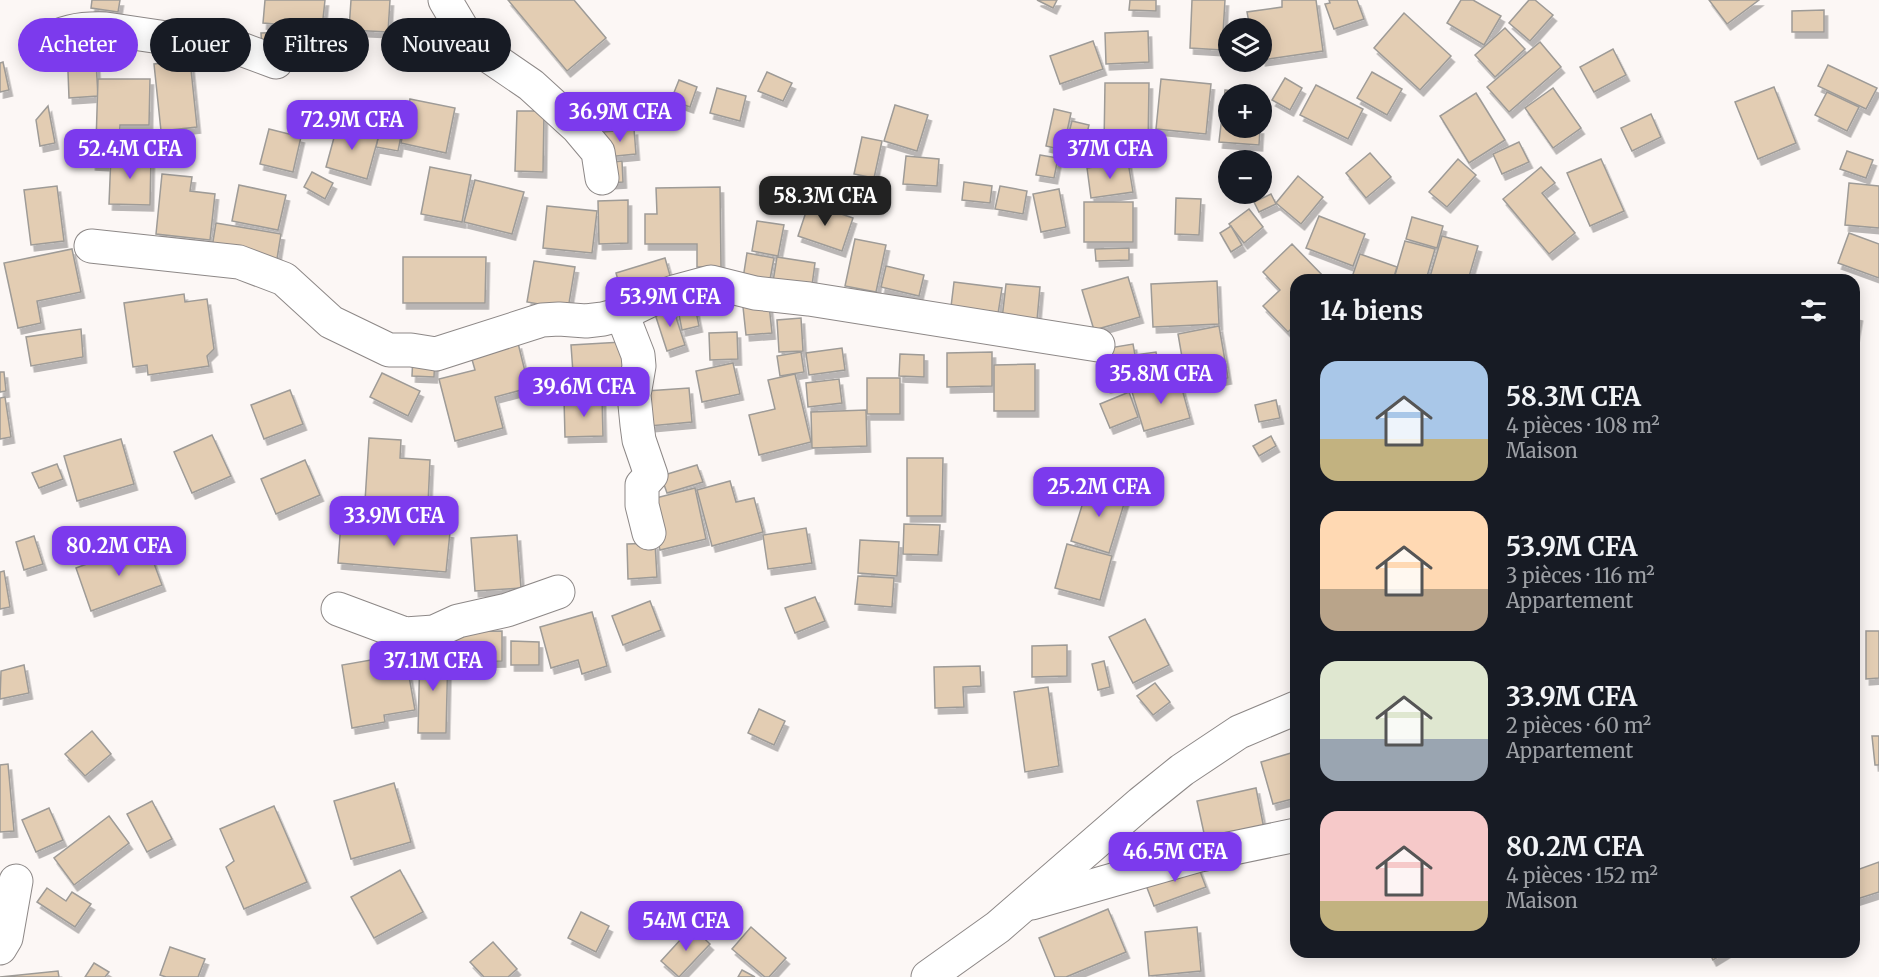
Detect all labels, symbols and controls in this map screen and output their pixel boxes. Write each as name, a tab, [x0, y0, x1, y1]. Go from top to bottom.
chip: Acheter	[18, 18, 138, 72]
chip: Louer	[150, 18, 251, 72]
chip: Filtres	[263, 18, 369, 72]
chip: Nouveau	[381, 18, 511, 72]
map controls	[1218, 18, 1272, 204]
button: layers	[1218, 18, 1272, 72]
button: +	[1218, 84, 1272, 138]
pin: 36.9M CFA	[551, 92, 689, 143]
text: 36.9M CFA	[569, 99, 671, 124]
pin: 72.9M CFA	[283, 100, 421, 151]
text: 72.9M CFA	[301, 107, 403, 132]
pin: 52.4M CFA	[61, 129, 199, 180]
pin: 37M CFA	[1055, 129, 1165, 180]
text: 52.4M CFA	[78, 136, 182, 161]
text: 37M CFA	[1067, 136, 1153, 161]
button: −	[1218, 150, 1272, 204]
pin: 58.3M CFA	[756, 176, 894, 227]
text: 58.3M CFA	[773, 183, 877, 208]
pin: 53.9M CFA	[601, 277, 739, 328]
text: 53.9M CFA	[619, 284, 721, 309]
text: 14 biens	[1320, 294, 1423, 327]
icon: filters	[1797, 294, 1830, 327]
pin: 35.8M CFA	[1092, 354, 1230, 405]
text: 35.8M CFA	[1110, 361, 1212, 386]
pin: 39.6M CFA	[515, 367, 653, 418]
text: 39.6M CFA	[533, 374, 635, 399]
text: 58.3M CFA	[1506, 380, 1641, 413]
icon: home	[1368, 385, 1440, 457]
text: 4 pièces · 108 m²	[1506, 413, 1660, 438]
text: Maison	[1506, 438, 1578, 463]
pin: 25.2M CFA	[1030, 467, 1168, 518]
text: 25.2M CFA	[1047, 474, 1151, 499]
pin: 33.9M CFA	[325, 496, 463, 547]
text: 33.9M CFA	[344, 503, 444, 528]
pin: 80.2M CFA	[50, 526, 188, 577]
text: 53.9M CFA	[1506, 530, 1637, 563]
text: 80.2M CFA	[66, 533, 172, 558]
icon: home	[1368, 535, 1440, 607]
text: 3 pièces · 116 m²	[1506, 563, 1655, 588]
text: Appartement	[1506, 588, 1633, 613]
pin: 37.1M CFA	[364, 641, 502, 692]
text: 37.1M CFA	[384, 648, 482, 673]
text: 33.9M CFA	[1506, 680, 1637, 713]
icon: home	[1368, 685, 1440, 757]
text: 2 pièces · 60 m²	[1506, 713, 1651, 738]
text: Appartement	[1506, 738, 1633, 763]
text: 80.2M CFA	[1506, 830, 1644, 863]
pin: 46.5M CFA	[1106, 832, 1244, 883]
icon: home	[1368, 835, 1440, 907]
text: 46.5M CFA	[1123, 839, 1227, 864]
text: 4 pièces · 152 m²	[1506, 863, 1658, 888]
text: Maison	[1506, 888, 1578, 913]
pin: 54M CFA	[631, 901, 741, 952]
text: 54M CFA	[642, 908, 730, 933]

